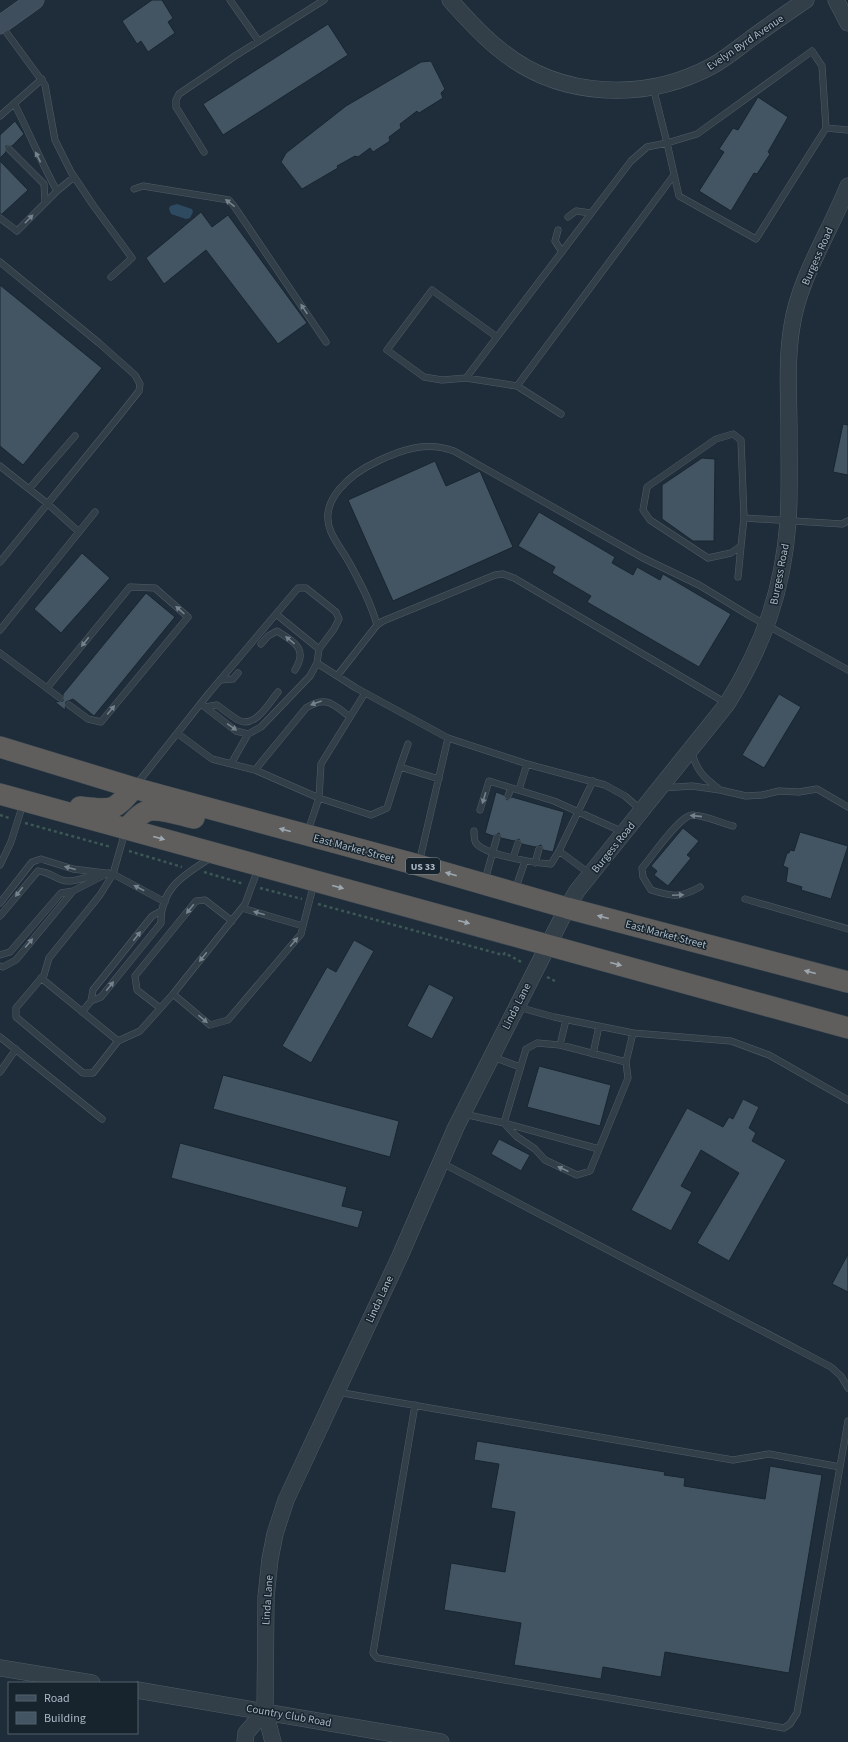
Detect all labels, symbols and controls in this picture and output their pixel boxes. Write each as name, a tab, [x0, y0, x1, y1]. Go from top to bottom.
street label: Evelyn Byrd Avenue	[704, 11, 787, 74]
one-way arrow	[35, 151, 41, 162]
one-way arrow	[225, 199, 235, 207]
one-way arrow	[24, 214, 34, 224]
street label: Burgess Road	[798, 225, 837, 288]
one-way arrow	[300, 304, 308, 314]
street label: Burgess Road	[766, 542, 793, 606]
one-way arrow	[175, 606, 186, 615]
one-way arrow	[80, 636, 89, 647]
one-way arrow	[285, 636, 295, 645]
one-way arrow	[310, 701, 322, 707]
one-way arrow	[106, 704, 115, 715]
one-way arrow	[226, 723, 237, 731]
one-way arrow	[481, 792, 487, 804]
one-way arrow	[690, 813, 702, 820]
street label: Burgess Road	[588, 818, 639, 876]
one-way arrow	[279, 826, 292, 832]
street label: East Market Street	[312, 830, 396, 867]
one-way arrow	[153, 835, 165, 841]
road number: US 33	[406, 858, 440, 874]
one-way arrow	[63, 864, 76, 870]
one-way arrow	[445, 871, 458, 877]
one-way arrow	[133, 884, 145, 891]
one-way arrow	[332, 885, 345, 891]
one-way arrow	[15, 887, 24, 898]
one-way arrow	[672, 892, 685, 898]
one-way arrow	[185, 904, 194, 914]
one-way arrow	[253, 910, 265, 916]
one-way arrow	[597, 914, 609, 920]
street label: East Market Street	[624, 916, 708, 953]
one-way arrow	[458, 919, 470, 925]
one-way arrow	[132, 930, 141, 941]
one-way arrow	[290, 937, 299, 948]
one-way arrow	[25, 938, 34, 949]
one-way arrow	[198, 952, 207, 962]
one-way arrow	[610, 961, 622, 967]
one-way arrow	[804, 969, 816, 975]
one-way arrow	[106, 980, 114, 991]
street label: Linda Lane	[498, 980, 535, 1032]
one-way arrow	[198, 1014, 209, 1023]
one-way arrow	[557, 1166, 568, 1172]
street label: Linda Lane	[362, 1273, 397, 1325]
street label: Linda Lane	[258, 1574, 277, 1626]
legend	[8, 1682, 138, 1734]
text: Road	[44, 1690, 70, 1707]
street label: Country Club Road	[245, 1701, 333, 1730]
text: Building	[44, 1710, 86, 1727]

